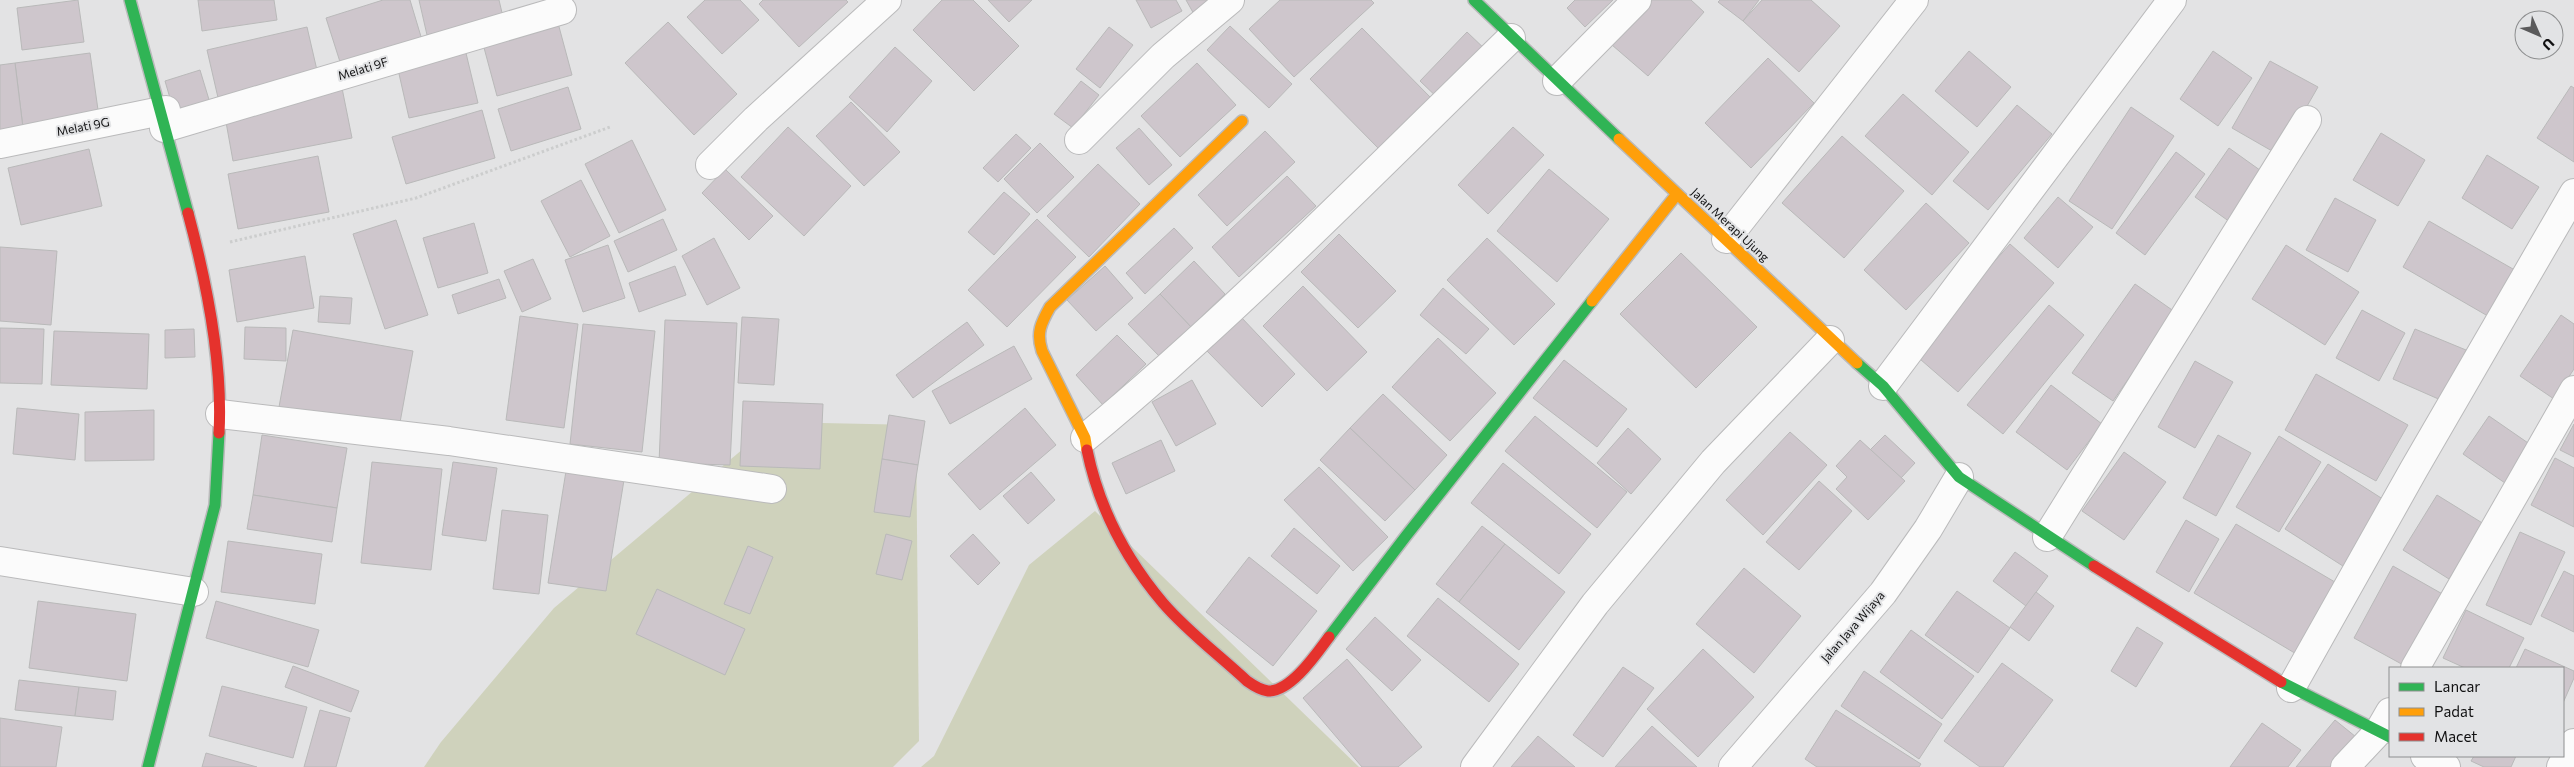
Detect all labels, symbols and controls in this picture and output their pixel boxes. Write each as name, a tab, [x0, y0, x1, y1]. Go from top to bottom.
north arrow	[2514, 10, 2564, 60]
text: U	[2539, 35, 2558, 54]
street label: Melati 9F	[336, 54, 390, 82]
street label: Melati 9G	[55, 114, 110, 138]
street label: Jalan Merapi Ujung	[1688, 185, 1773, 265]
street label: Jalan Jaya Wijaya	[1818, 588, 1888, 665]
legend	[2389, 667, 2564, 757]
text: Lancar	[2434, 677, 2480, 695]
text: Padat	[2434, 702, 2474, 720]
text: Macet	[2434, 727, 2477, 745]

